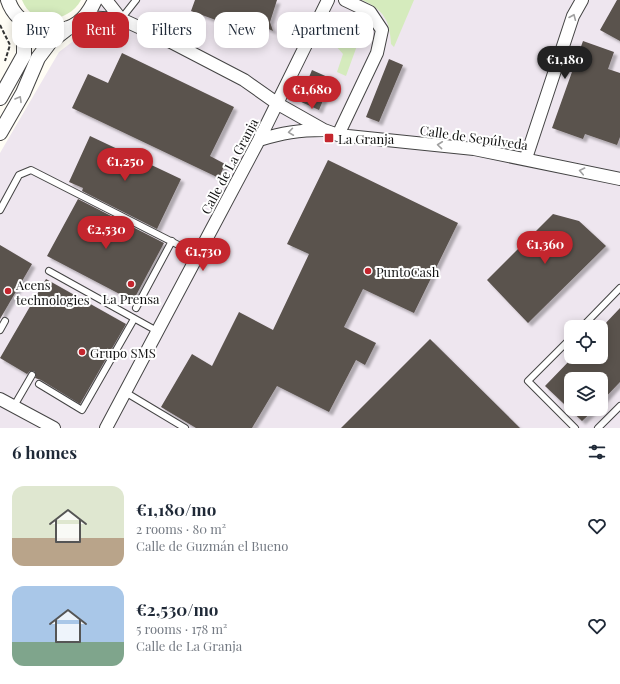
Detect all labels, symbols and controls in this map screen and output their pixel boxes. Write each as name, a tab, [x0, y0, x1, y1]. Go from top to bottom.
chip: Buy	[12, 12, 64, 48]
chip: Rent	[72, 12, 129, 48]
chip: Filters	[137, 12, 206, 48]
chip: New	[214, 12, 269, 48]
chip: Apartment	[277, 12, 373, 48]
one-way arrow	[569, 13, 577, 20]
pin: €1,180	[532, 46, 598, 80]
text: €1,180	[546, 50, 584, 67]
pin: €1,680	[279, 76, 345, 110]
text: €1,680	[292, 80, 332, 97]
one-way arrow	[15, 96, 22, 103]
street label: Calle de La Granja	[197, 115, 262, 217]
street label: Calle de Sepúlveda	[419, 121, 530, 153]
one-way arrow	[288, 127, 294, 136]
place label: La Granja	[338, 130, 395, 147]
marker: La Granja	[323, 132, 335, 144]
one-way arrow	[437, 141, 443, 150]
pin: €1,250	[92, 148, 158, 182]
text: €1,250	[106, 152, 144, 169]
one-way arrow	[579, 167, 585, 175]
pin: €2,530	[73, 216, 139, 250]
text: €2,530	[86, 220, 126, 237]
pin: €1,360	[512, 231, 578, 265]
text: €1,360	[526, 235, 564, 252]
pin: €1,730	[170, 238, 236, 272]
text: €1,730	[184, 242, 222, 259]
place label: PuntoCash	[376, 263, 440, 280]
marker: PuntoCash	[363, 266, 373, 276]
place label: Acens technologies	[15, 276, 90, 308]
marker: La Prensa	[126, 279, 136, 289]
marker: Acens technologies	[3, 286, 13, 296]
place label: La Prensa	[103, 290, 160, 307]
map controls	[564, 320, 608, 416]
button: locate	[564, 320, 608, 364]
place label: Grupo SMS	[90, 344, 156, 361]
marker: Grupo SMS	[77, 347, 87, 357]
button: layers	[564, 372, 608, 416]
text: 6 homes	[12, 441, 77, 463]
icon: filters	[586, 441, 608, 463]
text: €1,180/mo	[136, 498, 216, 520]
icon: home	[44, 502, 92, 550]
icon: heart	[586, 515, 608, 537]
text: 2 rooms · 80 m²	[136, 520, 226, 537]
text: Calle de Guzmán el Bueno	[136, 537, 288, 554]
text: €2,530/mo	[136, 598, 218, 620]
icon: home	[44, 602, 92, 650]
icon: heart	[586, 615, 608, 637]
text: 5 rooms · 178 m²	[136, 620, 228, 637]
text: Calle de La Granja	[136, 637, 242, 654]

